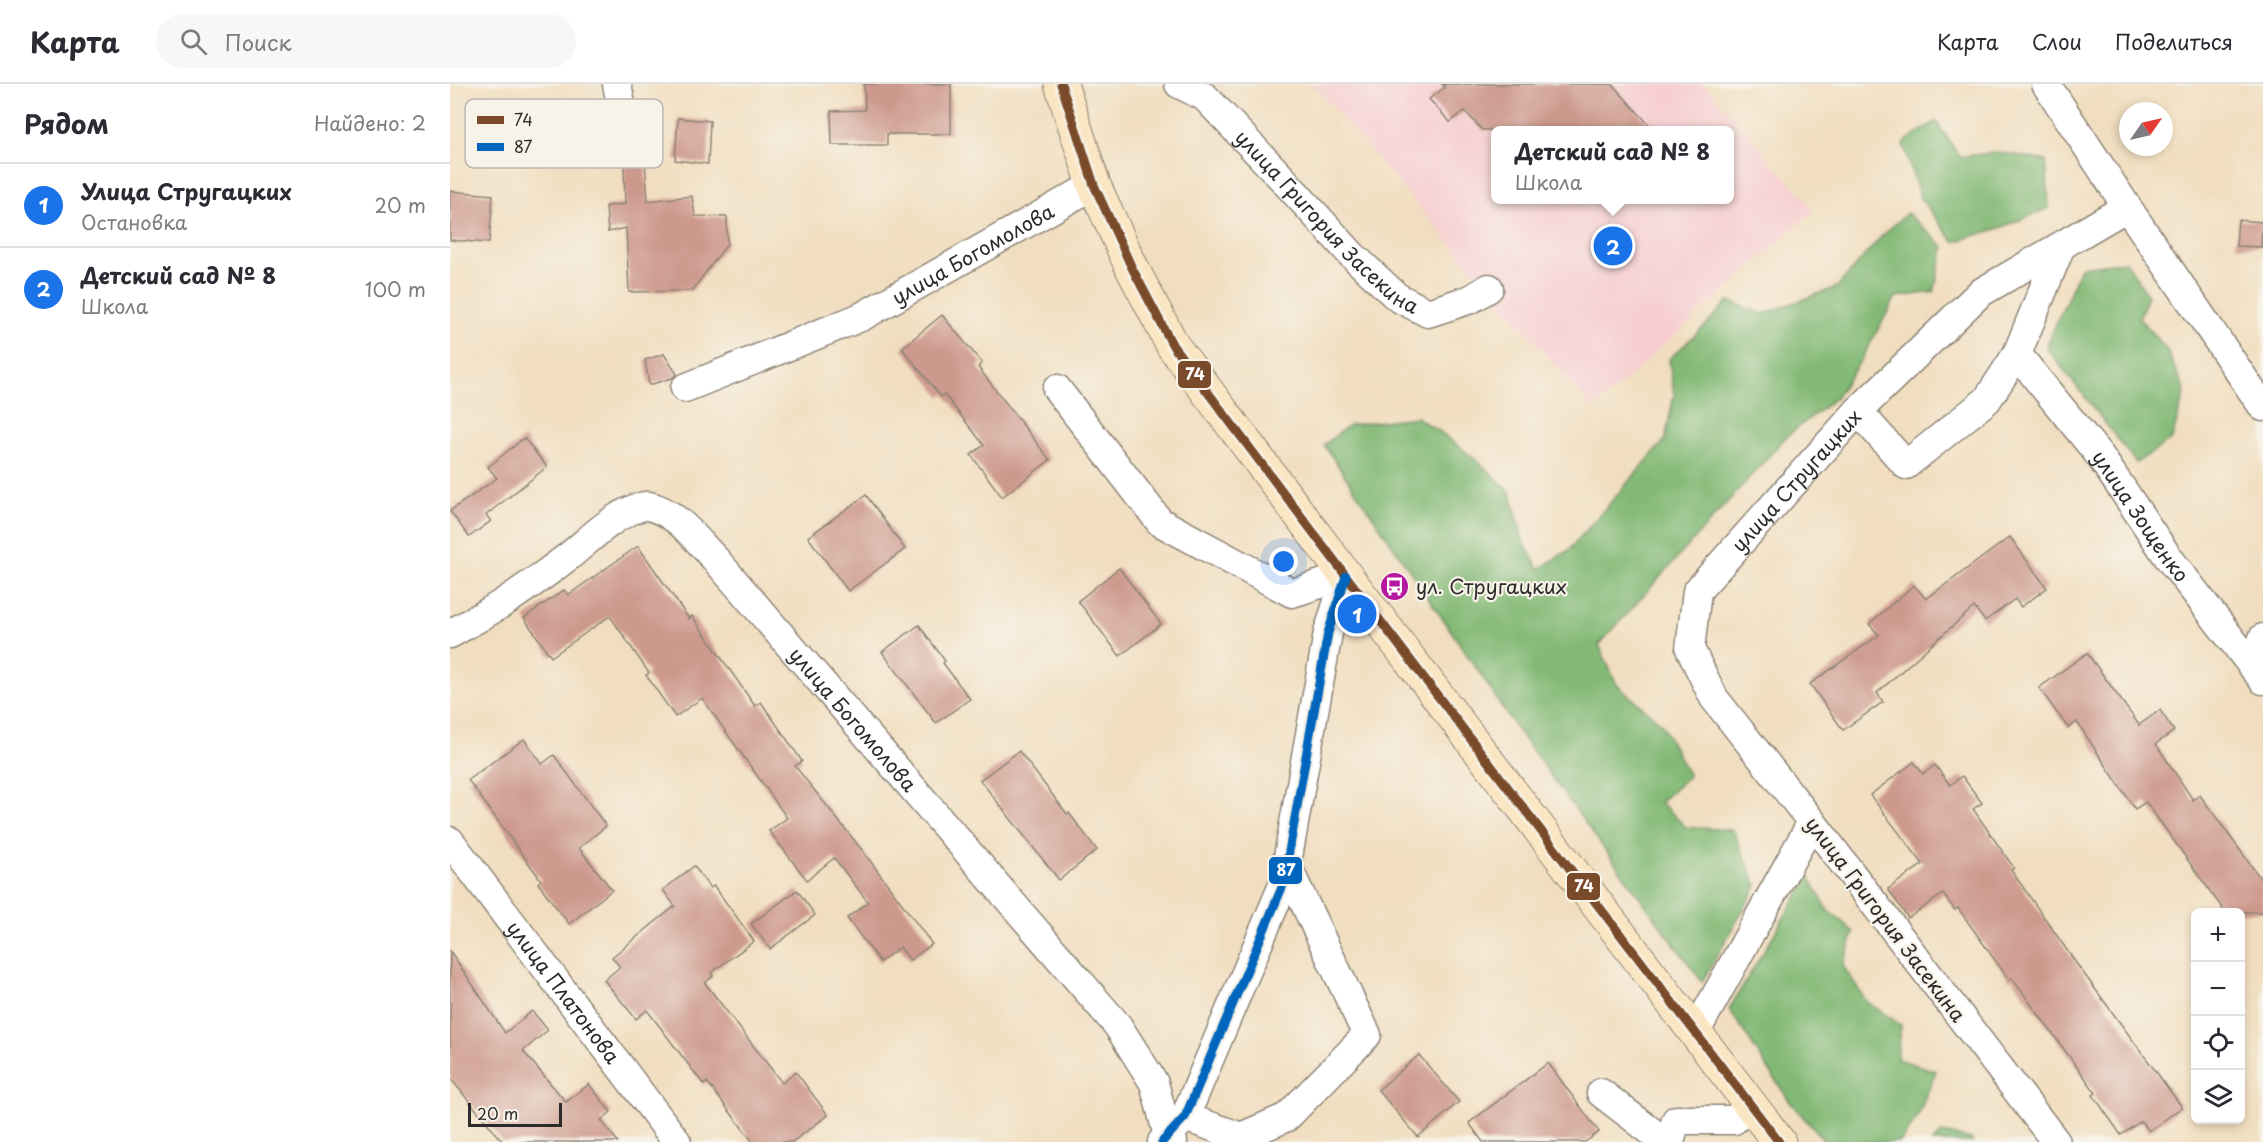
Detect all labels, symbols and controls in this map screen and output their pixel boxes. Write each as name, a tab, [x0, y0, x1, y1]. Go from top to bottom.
search box	[156, 14, 576, 68]
text: Карта	[30, 20, 120, 63]
icon: search	[177, 25, 210, 58]
text: Поиск	[225, 25, 292, 58]
text: Карта	[1937, 25, 1999, 57]
text: Слои	[2032, 25, 2082, 57]
text: Поделиться	[2115, 25, 2233, 57]
legend	[465, 99, 663, 168]
north arrow	[2119, 102, 2173, 156]
text: Рядом	[24, 104, 109, 143]
text: 74	[514, 107, 533, 131]
text: Найдено: 2	[314, 108, 426, 138]
street label: улица Григория Засекина	[1228, 123, 1425, 321]
popup	[1491, 126, 1734, 204]
text: 87	[514, 134, 532, 158]
text: Детский сад № 8	[1515, 134, 1710, 167]
text: Школа	[1515, 167, 1582, 197]
text: Улица Стругацких	[81, 174, 292, 207]
text: 1	[39, 190, 48, 220]
text: 20 m	[374, 190, 426, 220]
street label: улица Богомолова	[886, 196, 1060, 312]
text: Остановка	[81, 207, 187, 237]
pin: 2	[1594, 224, 1632, 268]
text: Детский сад № 8	[81, 258, 276, 291]
text: 2	[36, 274, 51, 304]
text: 100 m	[365, 274, 426, 304]
text: Школа	[81, 291, 148, 321]
line badge: 74	[1177, 360, 1212, 389]
text: 74	[1185, 361, 1205, 385]
street label: улица Стругацких	[1724, 402, 1868, 558]
street label: улица Зощенко	[2085, 444, 2197, 588]
your location	[1269, 547, 1298, 576]
bus stop icon: ул. Стругацких	[1379, 570, 1411, 602]
place label: ул. Стругацких	[1416, 571, 1567, 601]
pin: 1	[1338, 592, 1376, 636]
street label: улица Богомолова	[782, 640, 925, 798]
street label: улица Григория Засекина	[1799, 810, 1974, 1028]
line badge: 87	[1268, 856, 1303, 885]
text: 87	[1277, 857, 1296, 881]
line badge: 74	[1566, 872, 1601, 901]
text: 74	[1574, 873, 1594, 897]
map controls	[2191, 908, 2245, 1124]
button: +	[2191, 908, 2245, 962]
street label: улица Платонова	[500, 914, 628, 1070]
button: −	[2191, 962, 2245, 1016]
button: locate	[2191, 1016, 2245, 1070]
button: layers	[2191, 1070, 2245, 1124]
scale bar	[468, 1100, 562, 1128]
text: 20 m	[477, 1101, 518, 1125]

